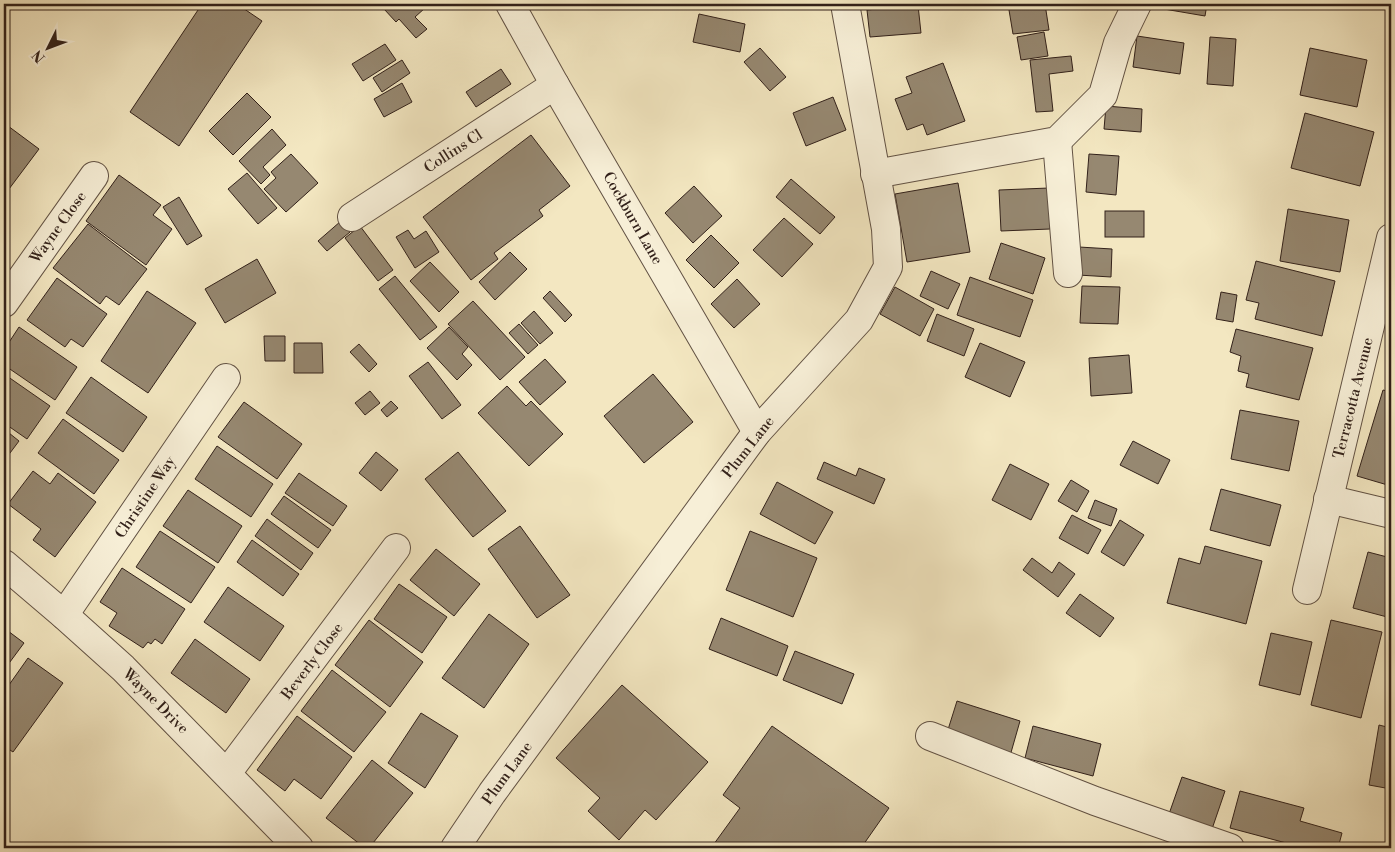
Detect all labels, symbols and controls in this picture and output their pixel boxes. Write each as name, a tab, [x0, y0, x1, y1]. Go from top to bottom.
north arrow	[22, 22, 72, 72]
text: N	[29, 46, 49, 66]
street label: Collins Cl	[420, 125, 487, 177]
street label: Cockburn Lane	[598, 168, 667, 268]
street label: Wayne Close	[25, 188, 91, 268]
street label: Terracotta Avenue	[1329, 335, 1378, 461]
street label: Plum Lane	[718, 412, 779, 482]
street label: Christine Way	[111, 452, 180, 542]
street label: Beverly Close	[277, 619, 347, 704]
street label: Wayne Drive	[118, 664, 192, 738]
street label: Plum Lane	[478, 738, 537, 809]

